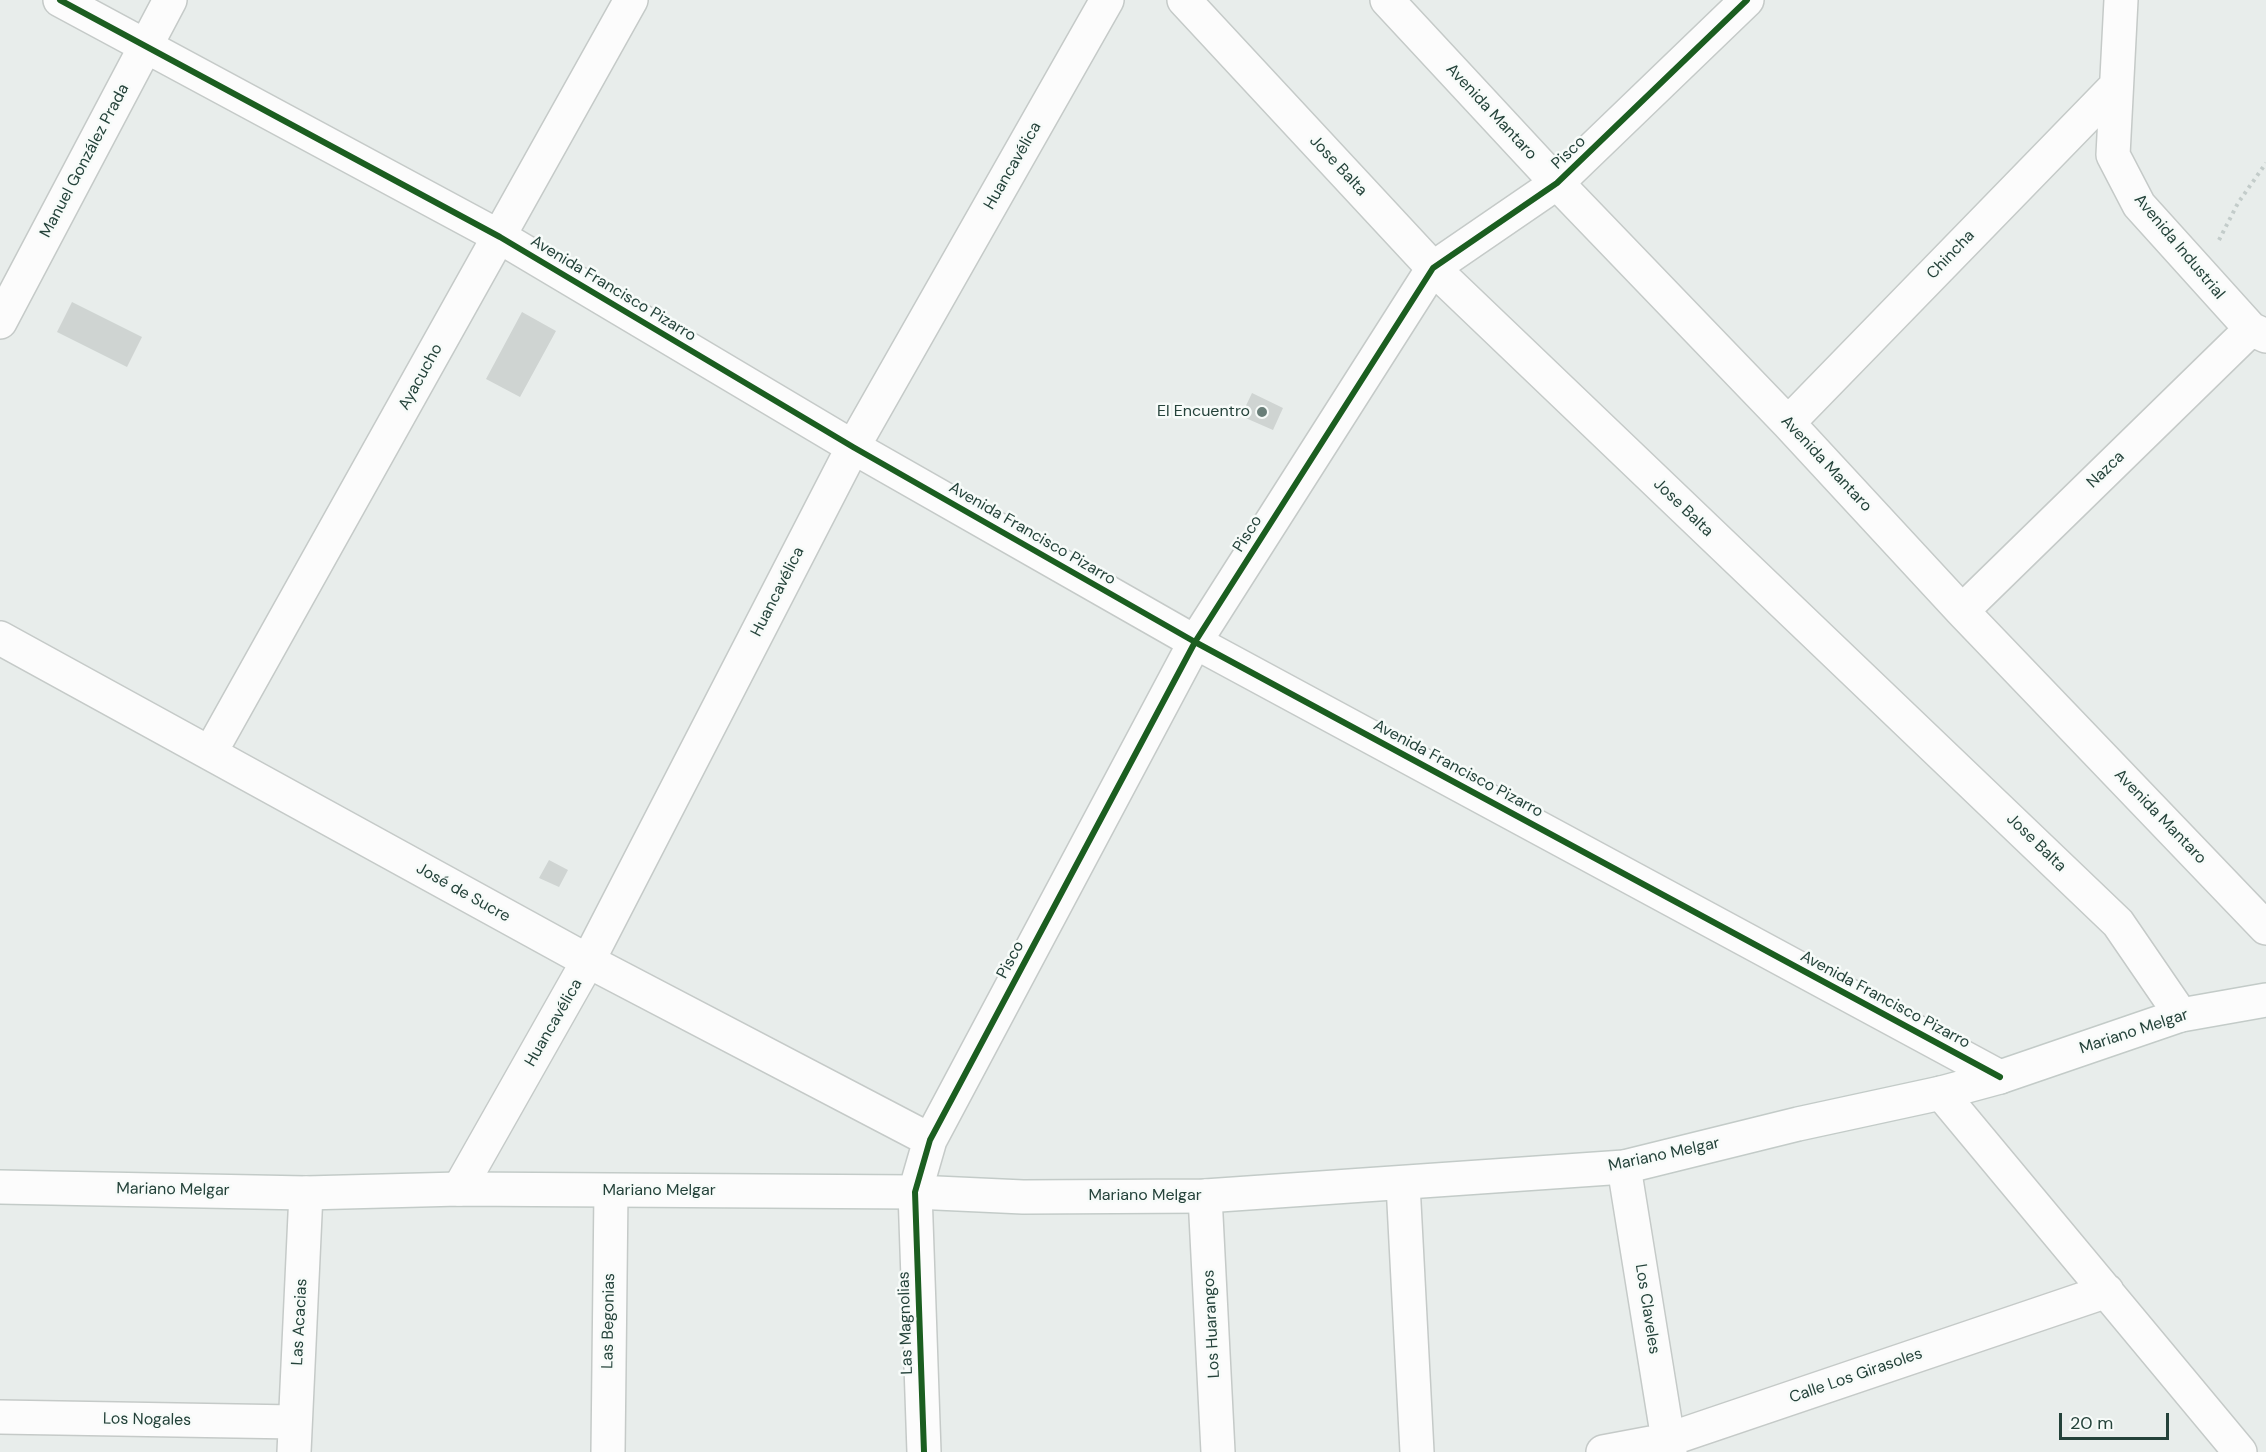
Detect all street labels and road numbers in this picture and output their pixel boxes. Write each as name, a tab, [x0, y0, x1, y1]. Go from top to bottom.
street label: Avenida Mantaro	[1442, 60, 1540, 164]
street label: Manuel González Prada	[36, 81, 134, 241]
street label: Huancavélica	[980, 119, 1046, 213]
street label: Jose Balta	[1305, 132, 1371, 200]
street label: Pisco	[1548, 132, 1590, 174]
street label: Avenida Industrial	[2130, 191, 2228, 303]
street label: Chincha	[1923, 226, 1979, 284]
street label: Avenida Francisco Pizarro	[527, 232, 699, 346]
street label: Ayacucho	[395, 340, 447, 414]
street label: Avenida Mantaro	[1777, 412, 1875, 516]
street label: Nazca	[2083, 447, 2129, 493]
street label: Jose Balta	[1649, 475, 1717, 541]
street label: Avenida Francisco Pizarro	[945, 478, 1119, 590]
street label: Pisco	[1229, 512, 1267, 556]
street label: Huancavélica	[747, 544, 809, 640]
street label: Avenida Francisco Pizarro	[1370, 716, 1546, 822]
street label: Avenida Mantaro	[2110, 766, 2210, 868]
street label: Jose Balta	[2002, 810, 2070, 876]
street label: José de Sucre	[413, 859, 513, 927]
street label: Pisco	[993, 938, 1029, 982]
street label: Avenida Francisco Pizarro	[1797, 947, 1973, 1053]
street label: Huancavélica	[521, 976, 587, 1070]
street label: Mariano Melgar	[2077, 1005, 2191, 1059]
street label: Mariano Melgar	[1607, 1134, 1721, 1176]
street label: Mariano Melgar	[116, 1179, 230, 1201]
street label: Mariano Melgar	[602, 1181, 716, 1201]
street label: Mariano Melgar	[1088, 1186, 1202, 1206]
street label: Los Claveles	[1630, 1262, 1664, 1356]
street label: Los Huarangos	[1200, 1269, 1224, 1379]
street label: Las Magnolias	[895, 1271, 917, 1375]
street label: Las Begonias	[599, 1273, 619, 1369]
street label: Las Acacias	[288, 1278, 312, 1366]
street label: Calle Los Girasoles	[1787, 1344, 1925, 1408]
street label: Los Nogales	[103, 1410, 191, 1430]

